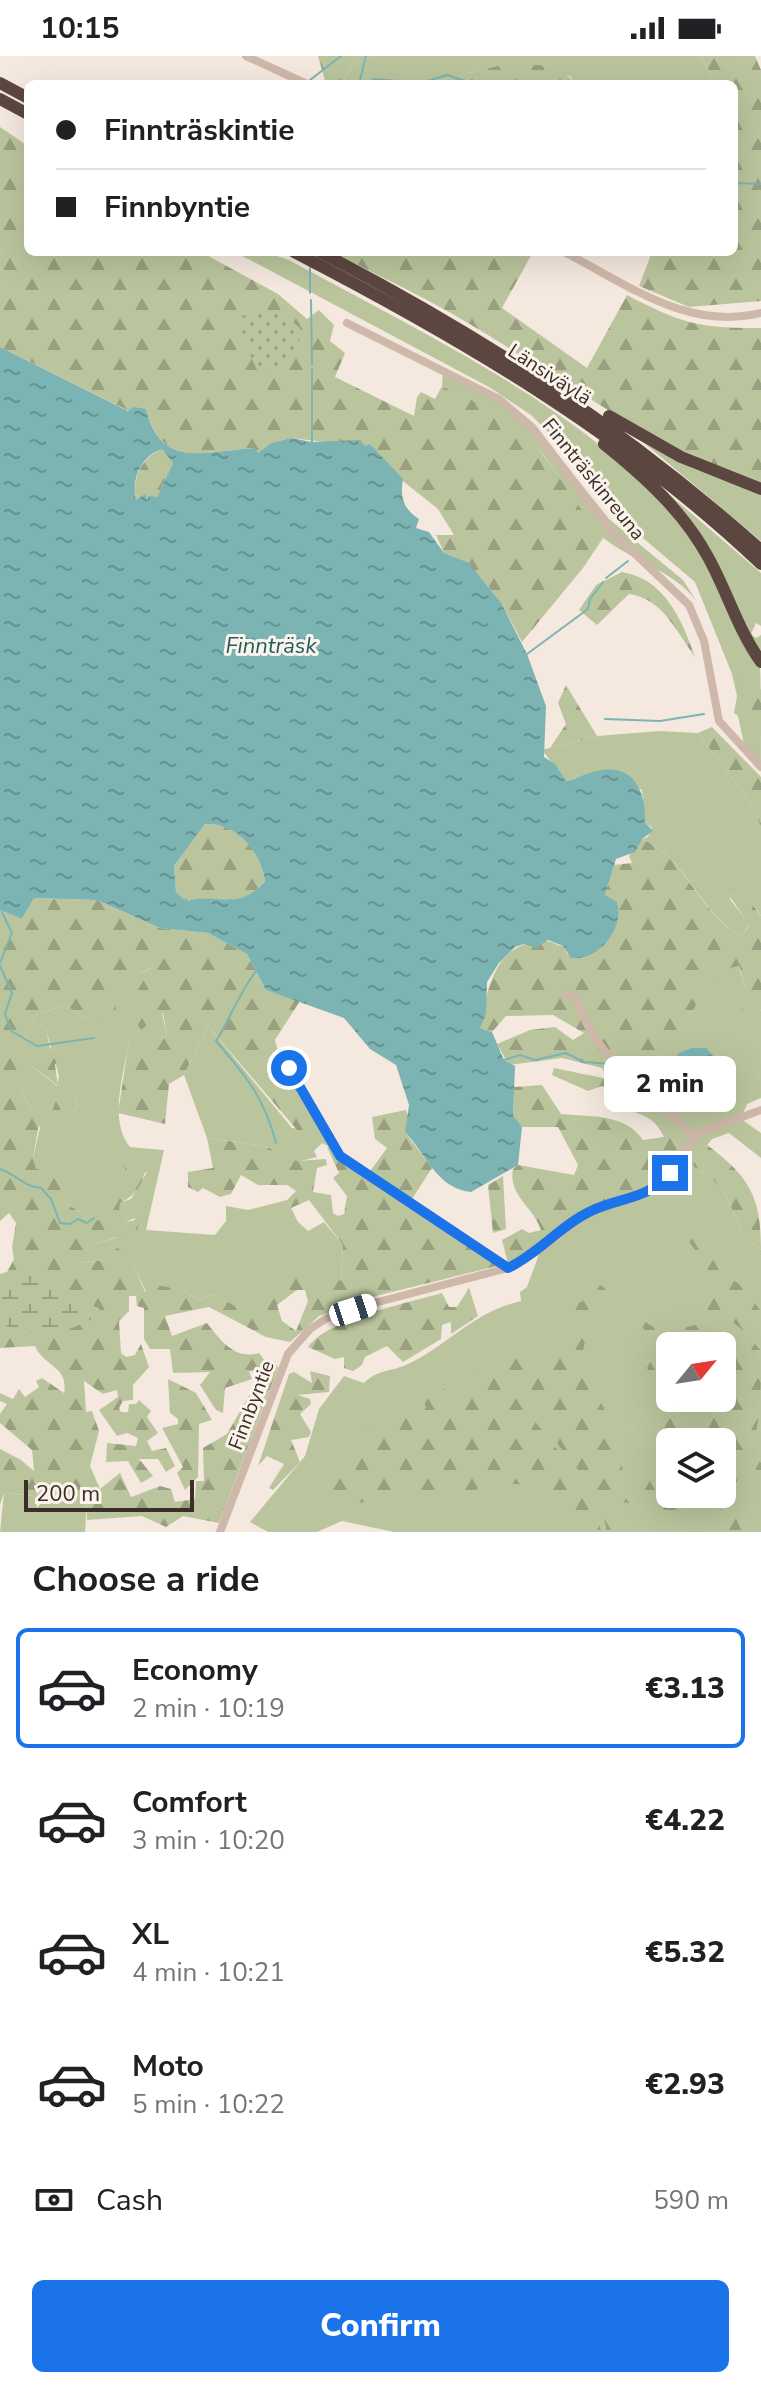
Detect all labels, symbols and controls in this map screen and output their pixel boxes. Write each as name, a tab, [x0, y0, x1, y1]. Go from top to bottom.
text: 10:15	[40, 8, 119, 49]
text: Finnträskintie	[104, 110, 295, 151]
text: Finnbyntie	[104, 187, 250, 228]
street label: Länsiväylä	[503, 337, 597, 411]
street label: Finnträskinreuna	[536, 413, 651, 546]
water label: Finnträsk	[226, 631, 317, 661]
route start	[271, 1050, 307, 1086]
callout: 2 min	[604, 1057, 736, 1113]
text: 2 min	[636, 1066, 704, 1101]
route end	[652, 1155, 688, 1191]
car	[326, 1291, 380, 1329]
north arrow	[656, 1332, 736, 1412]
map controls	[656, 1332, 736, 1508]
street label: Finnbyntie	[222, 1357, 281, 1454]
button: layers	[656, 1428, 736, 1508]
scale bar	[24, 1476, 194, 1512]
text: 200 m	[36, 1479, 100, 1509]
text: Choose a ride	[32, 1555, 260, 1604]
text: Economy	[132, 1650, 258, 1691]
icon: car	[36, 1652, 108, 1724]
text: €3.13	[645, 1668, 725, 1709]
text: 2 min · 10:19	[132, 1691, 285, 1726]
text: Comfort	[132, 1782, 247, 1823]
icon: car	[36, 1784, 108, 1856]
text: €4.22	[645, 1800, 725, 1841]
text: 3 min · 10:20	[132, 1823, 285, 1858]
text: XL	[132, 1914, 169, 1955]
icon: car	[36, 1916, 108, 1988]
text: €5.32	[645, 1932, 725, 1973]
text: 4 min · 10:21	[132, 1955, 285, 1990]
text: Moto	[132, 2046, 204, 2087]
icon: car	[36, 2048, 108, 2120]
text: €2.93	[645, 2064, 725, 2105]
text: 5 min · 10:22	[132, 2087, 285, 2122]
icon: cash	[32, 2178, 76, 2222]
text: Cash	[96, 2180, 163, 2221]
text: 590 m	[653, 2183, 729, 2218]
button: Confirm	[32, 2280, 729, 2372]

